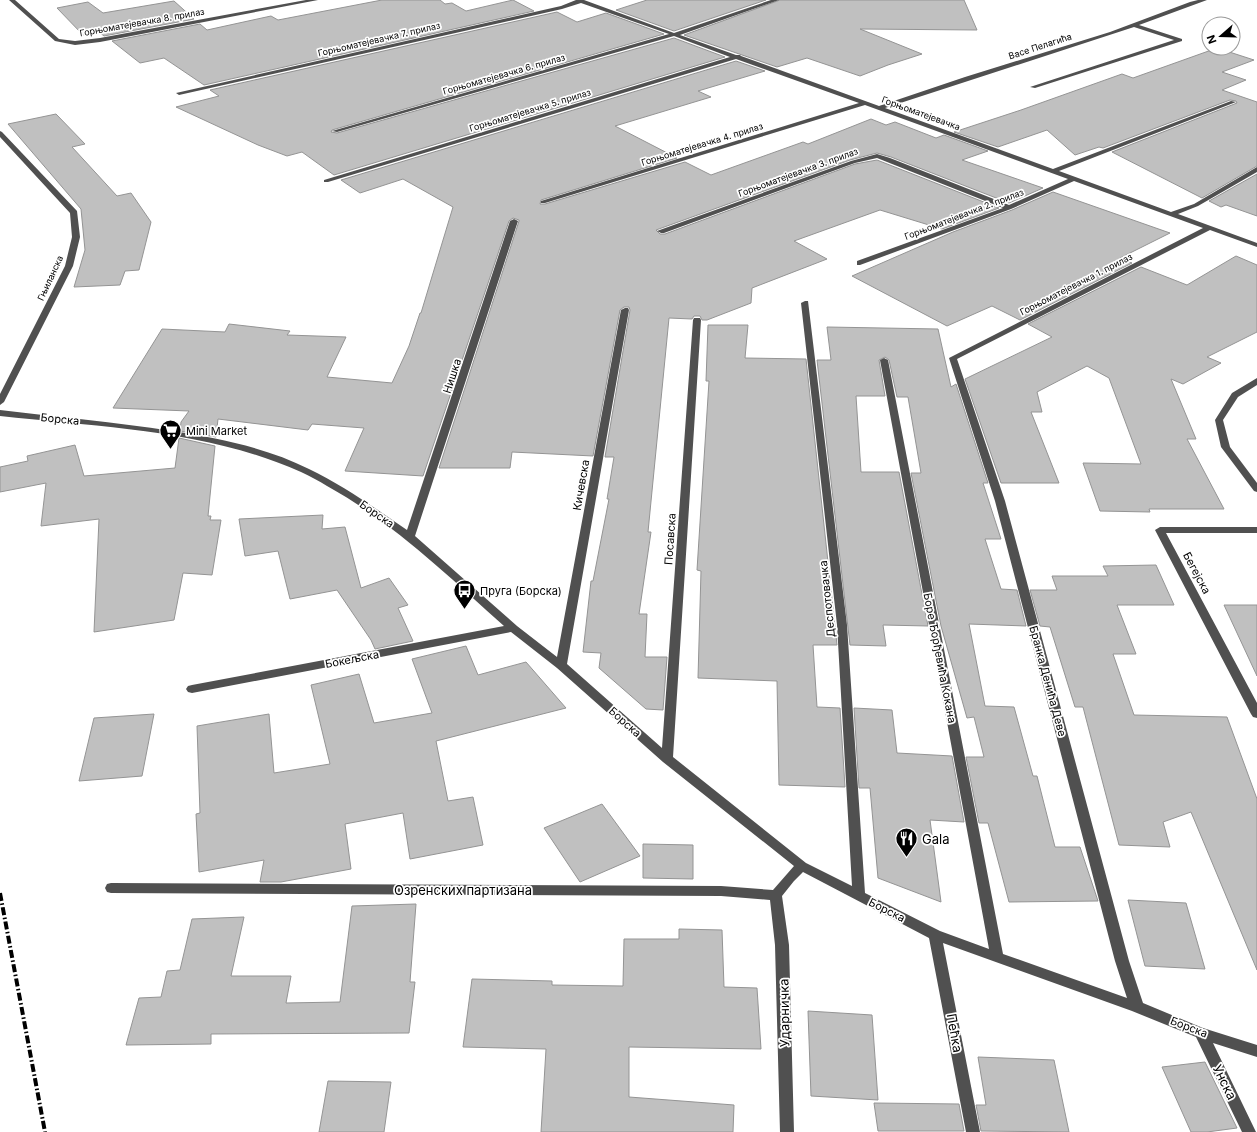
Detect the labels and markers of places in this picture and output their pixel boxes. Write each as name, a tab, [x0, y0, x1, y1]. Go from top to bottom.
supermarket icon: Mini Market	[158, 418, 184, 451]
place label: Mini Market	[186, 424, 247, 438]
bus stop icon: Пруга (Борска)	[451, 578, 477, 611]
place label: Пруга (Борска)	[480, 584, 562, 598]
restaurant icon: Gala	[893, 826, 919, 859]
place label: Gala	[922, 831, 949, 847]

